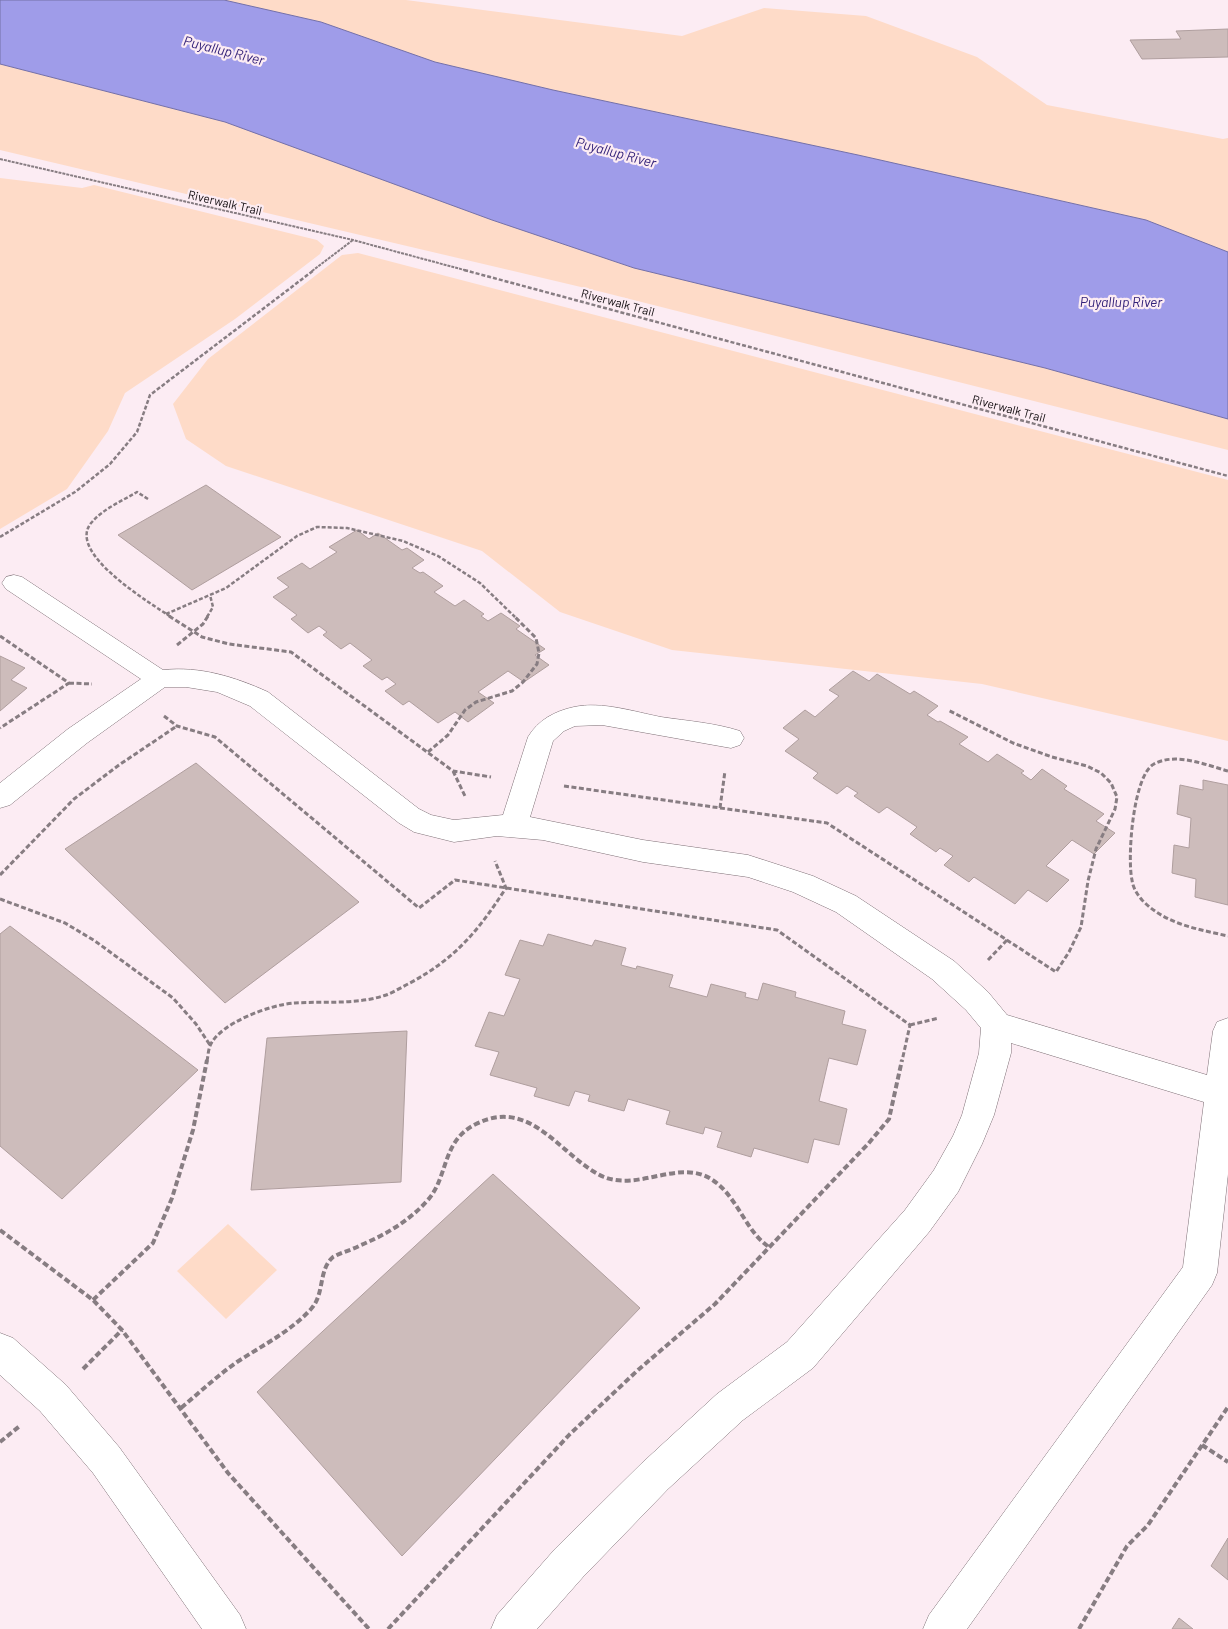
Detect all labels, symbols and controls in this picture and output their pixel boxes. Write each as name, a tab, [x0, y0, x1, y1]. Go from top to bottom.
water label: Puyallup River	[182, 32, 267, 68]
water label: Puyallup River	[574, 133, 659, 171]
street label: Riverwalk Trail	[187, 187, 263, 217]
street label: Riverwalk Trail	[580, 285, 656, 319]
water label: Puyallup River	[1080, 293, 1163, 310]
street label: Riverwalk Trail	[971, 391, 1047, 425]

